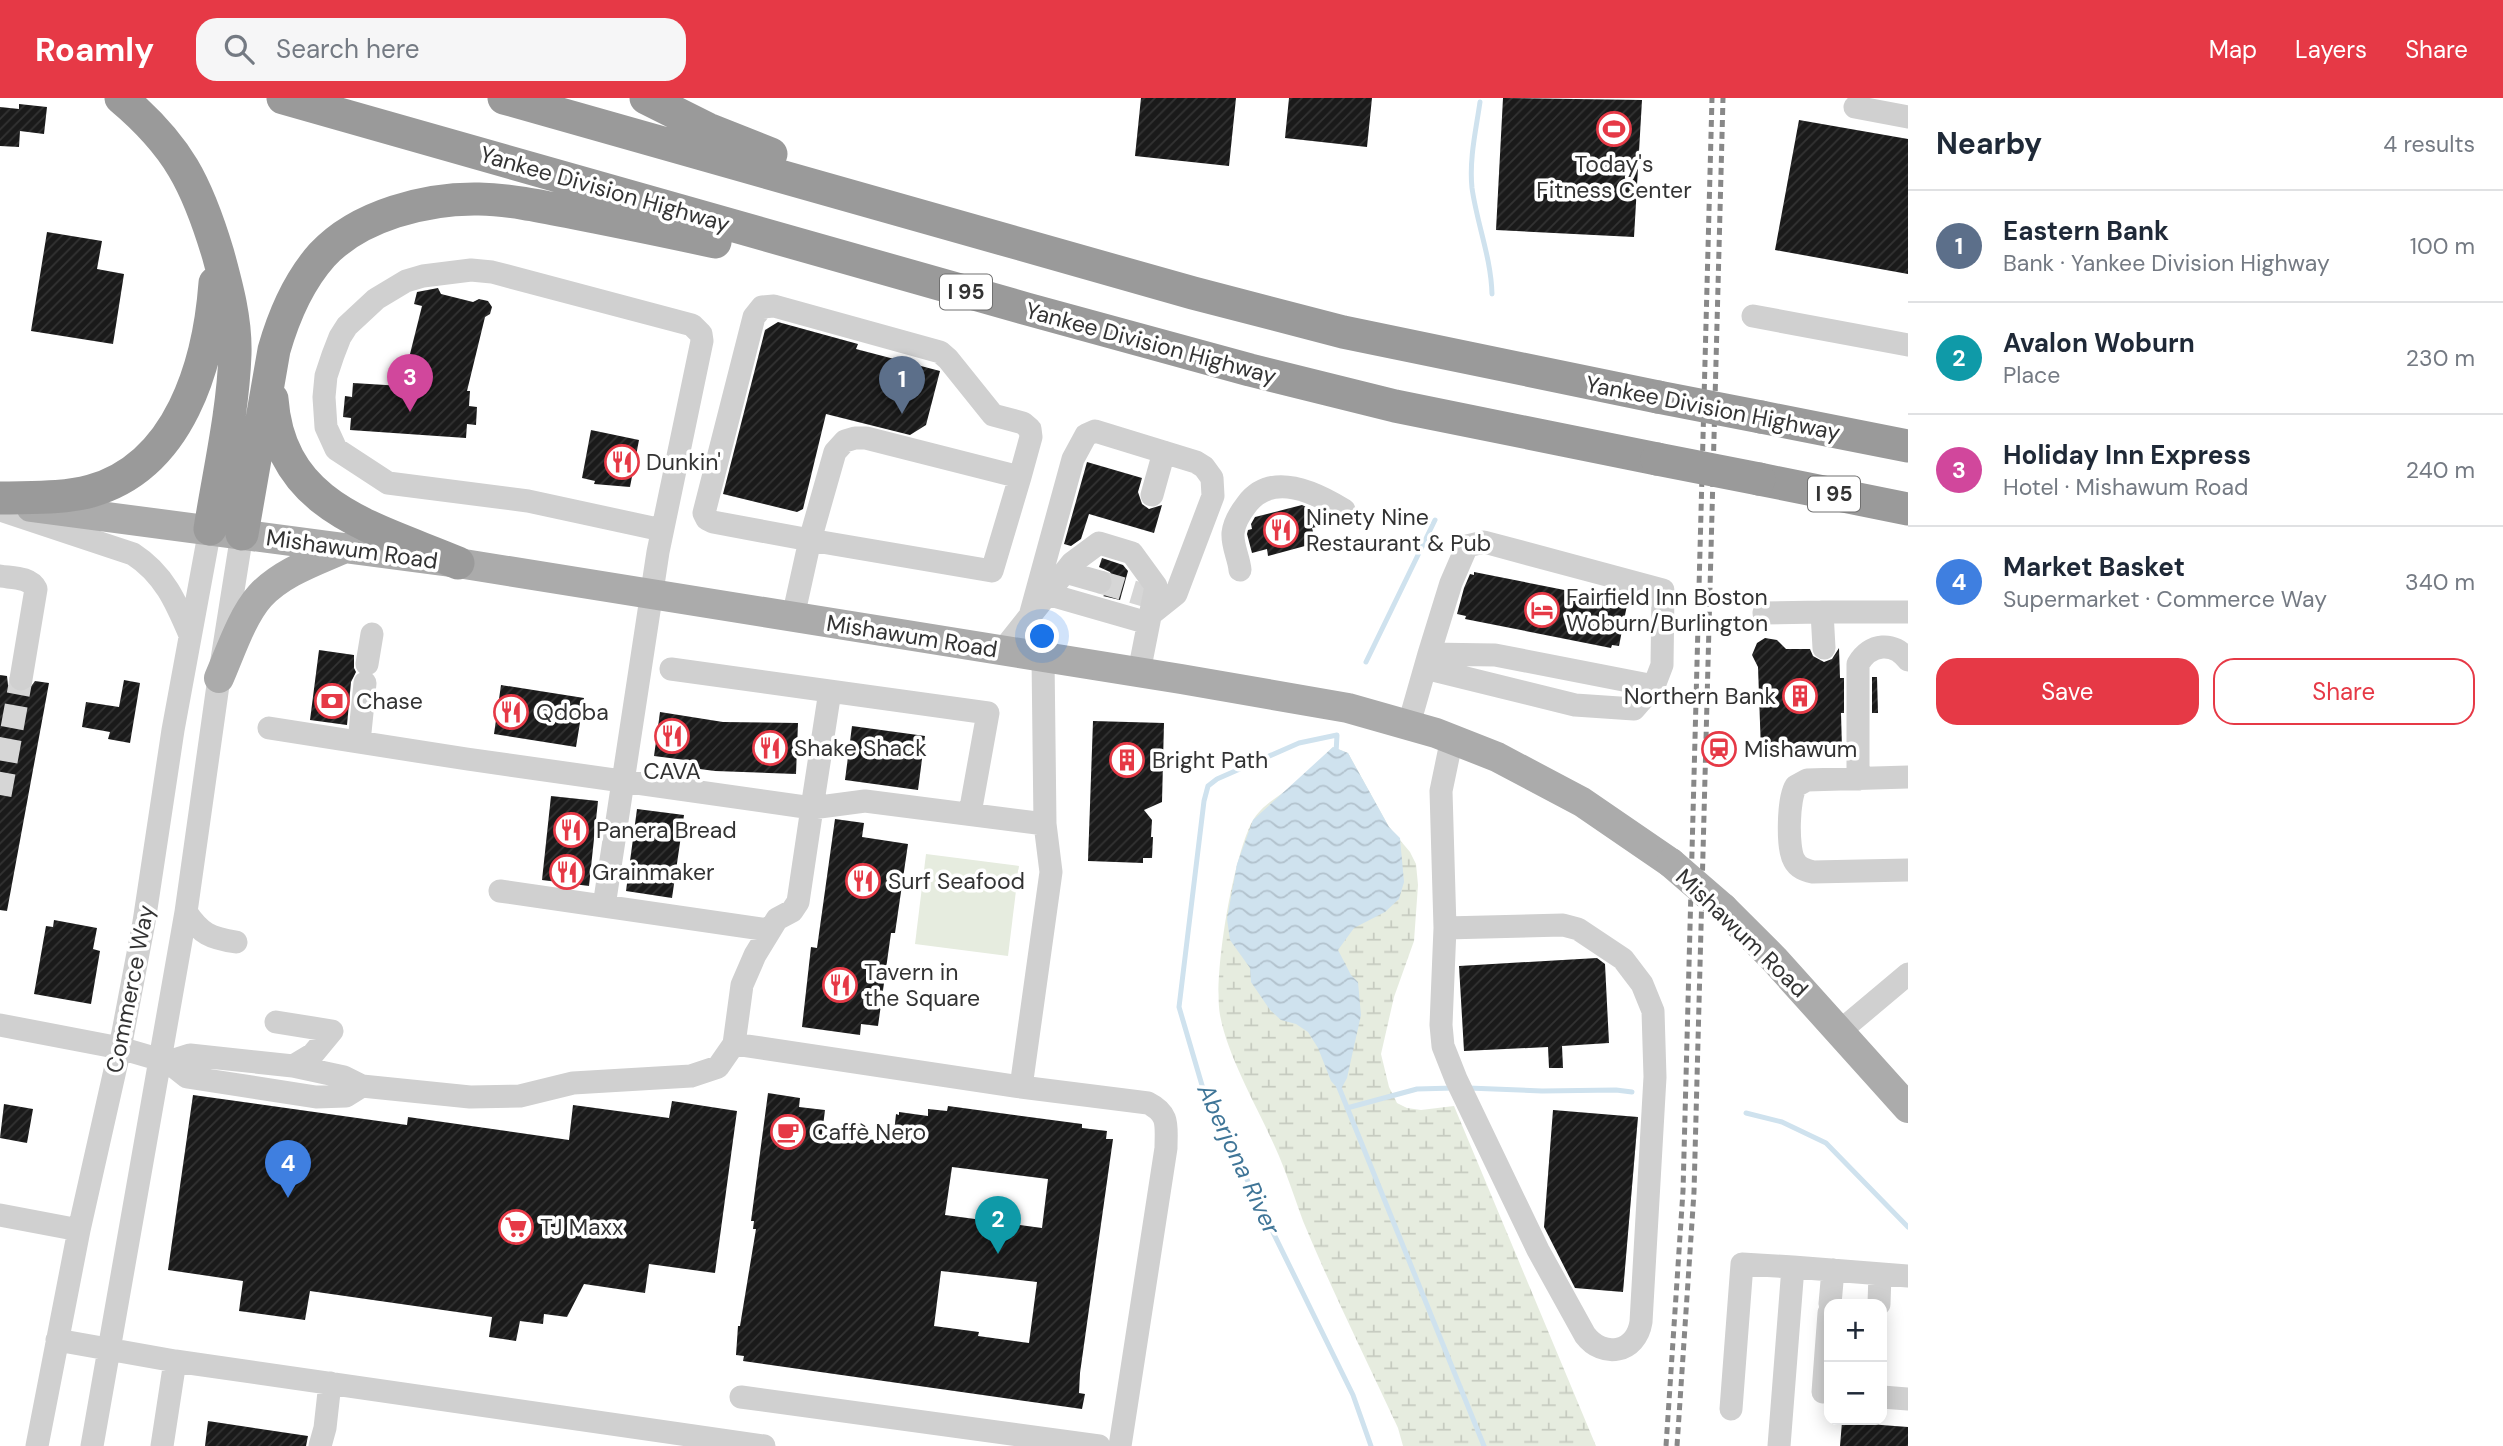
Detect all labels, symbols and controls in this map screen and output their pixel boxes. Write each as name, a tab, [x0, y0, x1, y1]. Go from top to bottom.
search box	[196, 18, 686, 81]
text: Roamly	[35, 28, 154, 71]
icon: search	[220, 30, 258, 68]
text: Search here	[276, 32, 420, 66]
text: Map	[2209, 34, 2257, 65]
text: Layers	[2295, 34, 2367, 65]
text: Share	[2405, 34, 2468, 65]
sports icon: Today's Fitness Center	[1595, 110, 1633, 148]
text: Nearby	[1936, 124, 2042, 163]
text: 4 results	[2383, 129, 2475, 159]
street label: Yankee Division Highway	[477, 139, 734, 239]
place label: Today's Fitness Center	[1536, 149, 1692, 205]
text: Eastern Bank	[2003, 214, 2169, 248]
text: 1	[1955, 231, 1963, 261]
text: 100 m	[2410, 231, 2475, 261]
text: Bank · Yankee Division Highway	[2003, 248, 2330, 278]
road number: I 95	[940, 274, 992, 310]
street label: Yankee Division Highway	[1022, 295, 1280, 391]
text: Avalon Woburn	[2003, 326, 2195, 360]
text: 2	[1952, 343, 1966, 373]
text: 230 m	[2406, 343, 2475, 373]
pin: 3	[387, 354, 433, 412]
pin: 1	[879, 356, 925, 414]
text: Place	[2003, 360, 2060, 390]
street label: Yankee Division Highway	[1583, 369, 1843, 447]
text: Holiday Inn Express	[2003, 438, 2251, 472]
restaurant icon: Dunkin'	[603, 443, 641, 481]
place label: Dunkin'	[646, 447, 721, 477]
text: 3	[1952, 455, 1966, 485]
text: 240 m	[2406, 455, 2475, 485]
text: Hotel · Mishawum Road	[2003, 472, 2248, 502]
road number: I 95	[1808, 476, 1860, 512]
place label: Ninety Nine Restaurant & Pub	[1306, 502, 1491, 558]
restaurant icon: Ninety Nine Restaurant & Pub	[1262, 511, 1300, 549]
street label: Mishawum Road	[264, 522, 440, 576]
text: Market Basket	[2003, 550, 2185, 584]
text: 4	[1952, 567, 1966, 597]
text: 340 m	[2405, 567, 2475, 597]
place label: Fairfield Inn Boston Woburn/Burlington	[1566, 582, 1768, 638]
text: Supermarket · Commerce Way	[2003, 584, 2327, 614]
hotel icon: Fairfield Inn Boston Woburn/Burlington	[1523, 591, 1561, 629]
street label: Mishawum Road	[824, 608, 1000, 664]
your location	[1025, 619, 1059, 653]
button: Save	[1936, 658, 2199, 725]
button: Share	[2213, 658, 2475, 725]
building icon: Northern Bank	[1781, 677, 1819, 715]
place label: Northern Bank	[1624, 681, 1776, 711]
bank icon: Chase	[313, 682, 351, 720]
place label: Chase	[356, 686, 423, 716]
restaurant icon: Qdoba	[492, 693, 530, 731]
place label: Qdoba	[536, 697, 609, 727]
restaurant icon: CAVA	[653, 717, 691, 755]
restaurant icon: Shake Shack	[751, 729, 789, 767]
station icon: Mishawum	[1700, 730, 1738, 768]
place label: Shake Shack	[794, 733, 927, 763]
place label: Mishawum	[1744, 734, 1857, 764]
building icon: Bright Path	[1108, 741, 1146, 779]
place label: Bright Path	[1152, 745, 1268, 775]
place label: CAVA	[643, 756, 701, 786]
restaurant icon: Panera Bread	[552, 811, 590, 849]
place label: Panera Bread	[596, 815, 737, 845]
restaurant icon: Grainmaker	[548, 853, 586, 891]
place label: Grainmaker	[592, 857, 715, 887]
restaurant icon: Surf Seafood	[844, 862, 882, 900]
street label: Mishawum Road	[1669, 862, 1815, 1004]
place label: Surf Seafood	[888, 866, 1025, 896]
street label: Commerce Way	[99, 902, 161, 1076]
place label: Tavern in the Square	[864, 957, 980, 1013]
restaurant icon: Tavern in the Square	[821, 966, 859, 1004]
water label: Aberjona River	[1190, 1078, 1288, 1240]
cafe icon: Caffè Nero	[769, 1113, 807, 1151]
place label: Caffè Nero	[812, 1117, 926, 1147]
pin: 4	[265, 1140, 311, 1198]
pin: 2	[975, 1196, 1021, 1254]
supermarket icon: TJ Maxx	[497, 1208, 535, 1246]
place label: TJ Maxx	[540, 1212, 623, 1242]
map controls	[1824, 1299, 1887, 1425]
button: +	[1824, 1299, 1887, 1362]
button: −	[1824, 1362, 1887, 1425]

